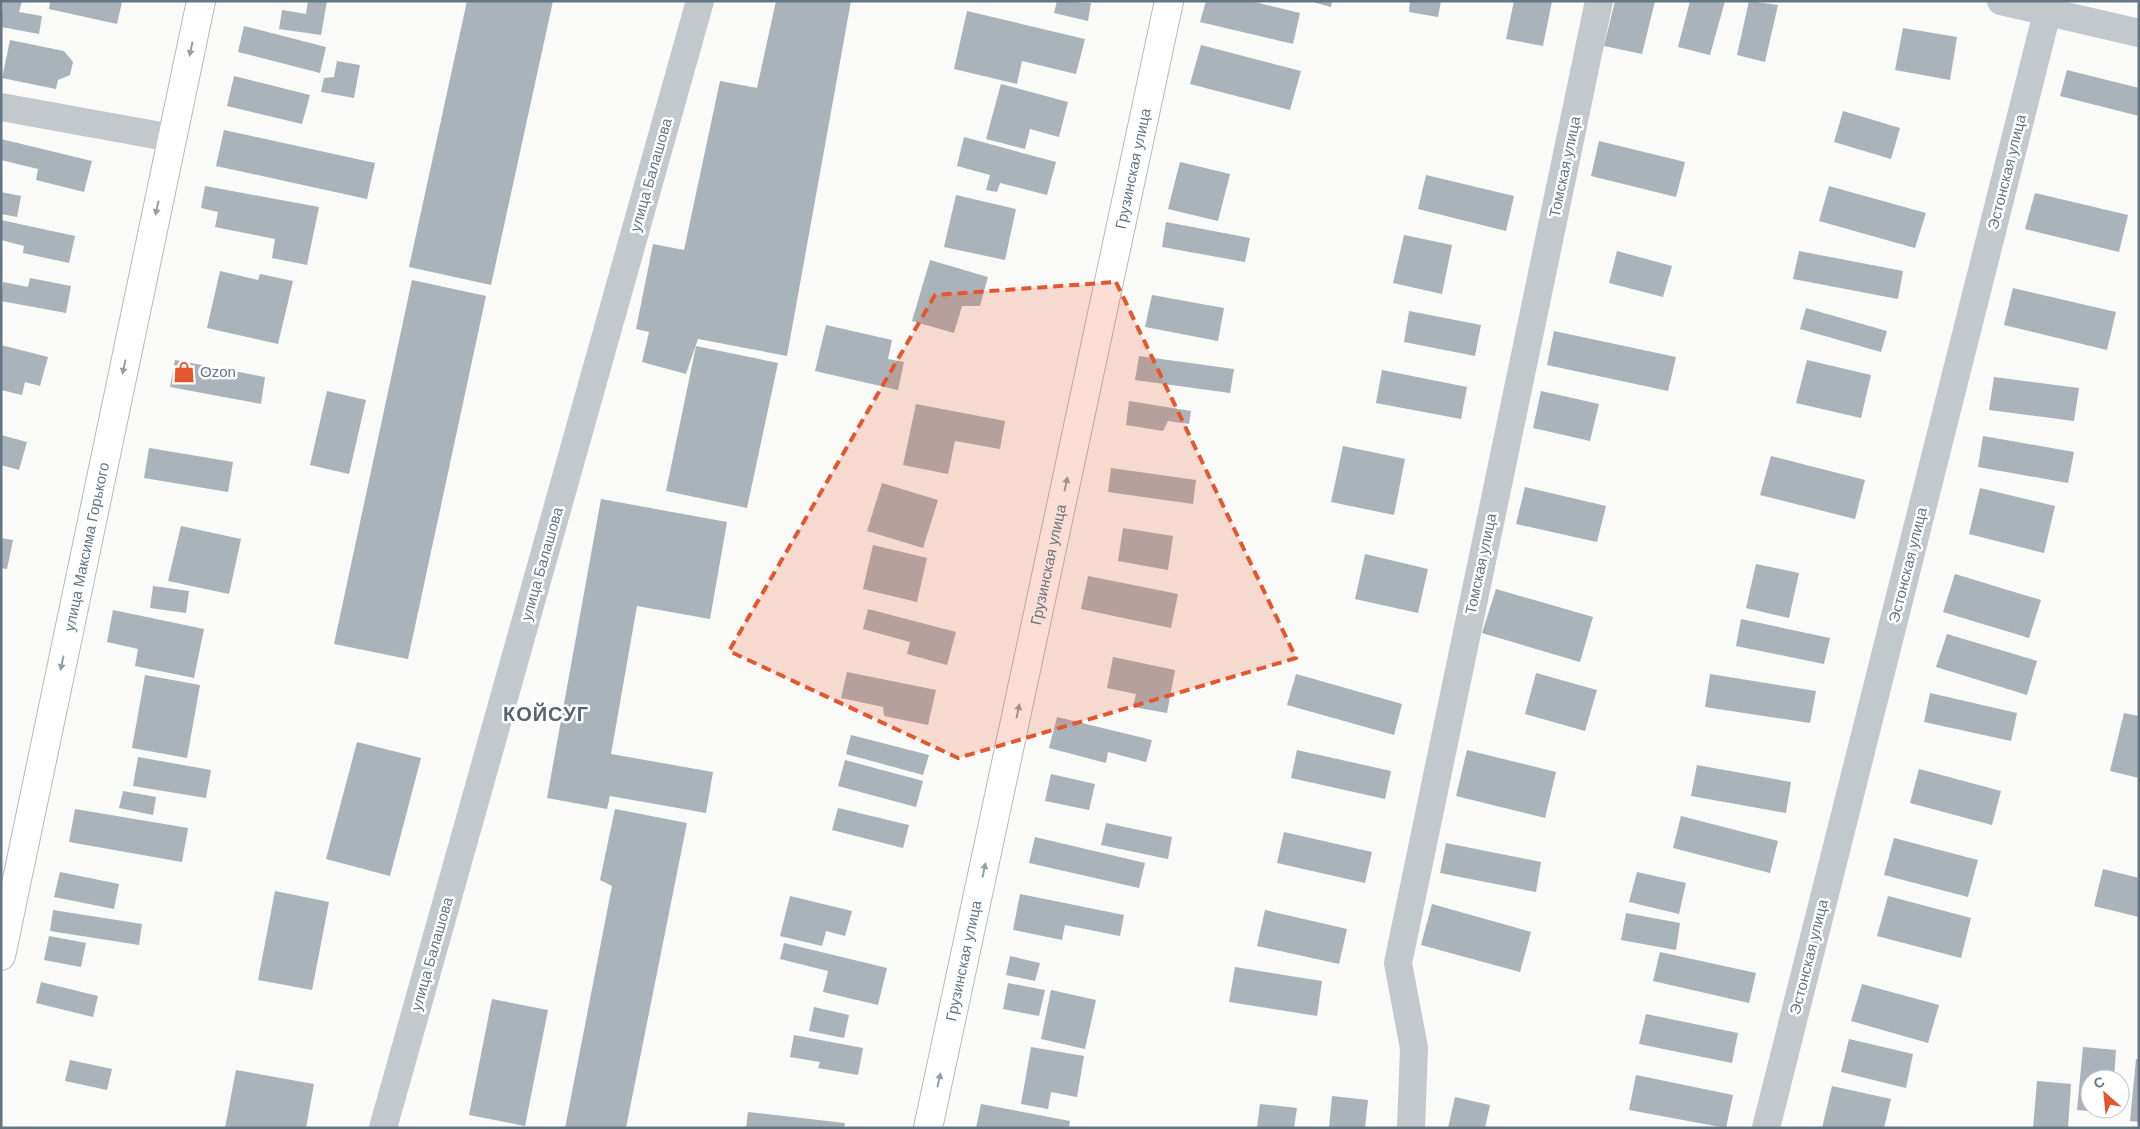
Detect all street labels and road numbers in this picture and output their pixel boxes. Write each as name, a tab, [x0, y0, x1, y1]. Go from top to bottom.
street label: Грузинская улица	[1111, 106, 1154, 230]
street label: Эстонская улица	[1984, 112, 2029, 231]
street label: Томская улица	[1545, 114, 1584, 219]
street label: улица Балашова	[626, 116, 675, 234]
street label: улица Максима Горького	[60, 461, 112, 633]
street label: Грузинская улица	[1027, 502, 1069, 626]
street label: улица Балашова	[517, 505, 566, 623]
street label: Эстонская улица	[1885, 505, 1930, 624]
street label: Томская улица	[1461, 511, 1500, 616]
street label: улица Балашова	[407, 895, 456, 1013]
street label: Эстонская улица	[1786, 897, 1831, 1016]
street label: Грузинская улица	[942, 898, 985, 1023]

